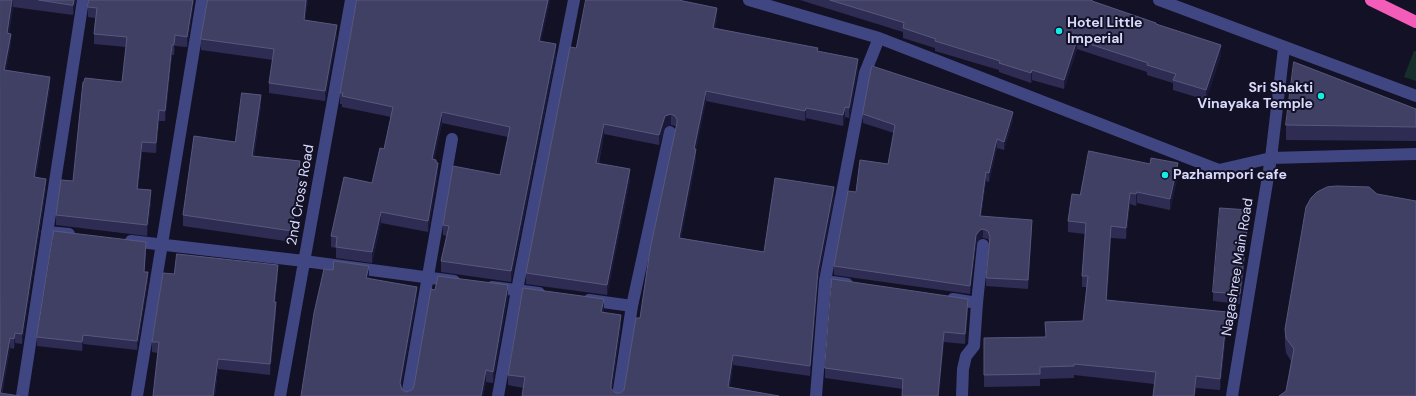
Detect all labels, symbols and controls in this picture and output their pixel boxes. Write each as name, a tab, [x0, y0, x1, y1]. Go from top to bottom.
place label: Hotel Little Imperial	[1067, 15, 1143, 48]
marker: Hotel Little Imperial	[1054, 26, 1064, 36]
place label: Sri Shakti Vinayaka Temple	[1197, 80, 1313, 112]
marker: Sri Shakti Vinayaka Temple	[1316, 91, 1326, 101]
street label: 2nd Cross Road	[284, 143, 318, 247]
place label: Pazhampori cafe	[1173, 167, 1287, 183]
marker: Pazhampori cafe	[1160, 170, 1170, 180]
street label: Nagashree Main Road	[1219, 197, 1257, 337]

